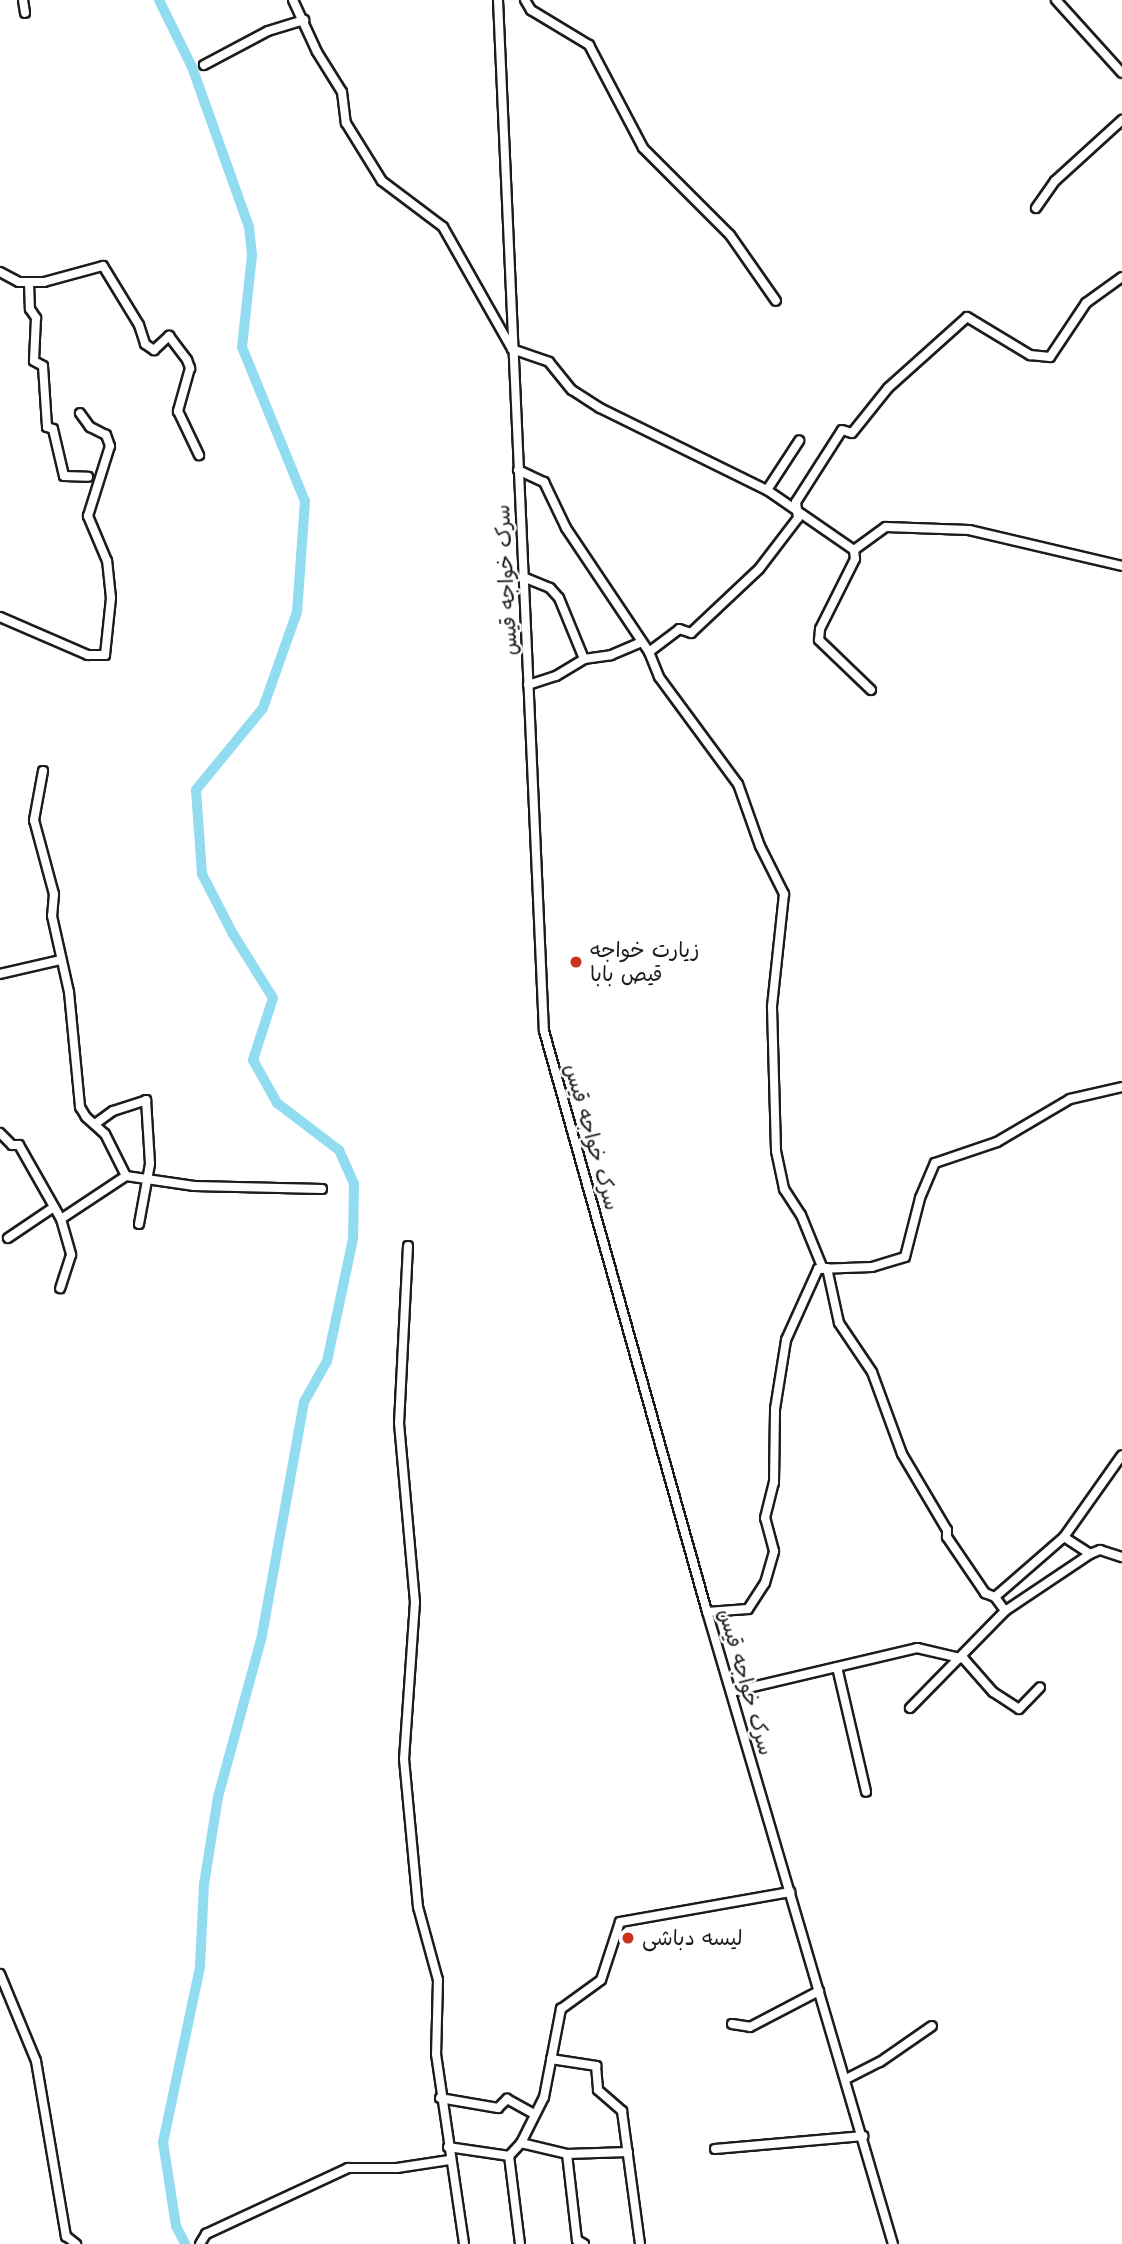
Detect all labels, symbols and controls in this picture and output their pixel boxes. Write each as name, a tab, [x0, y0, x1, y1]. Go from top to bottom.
street label: سرک خواجه قیس	[489, 504, 523, 656]
place label: زیارت خواجه قیص بابا	[590, 937, 699, 987]
marker: زیارت خواجه قیص بابا	[568, 954, 584, 970]
street label: سرک خواجه قیس	[559, 1061, 625, 1213]
street label: سرک خواجه قیس	[713, 1606, 779, 1758]
place label: لیسه دباشی	[642, 1925, 743, 1951]
marker: لیسه دباشی	[620, 1930, 636, 1946]

